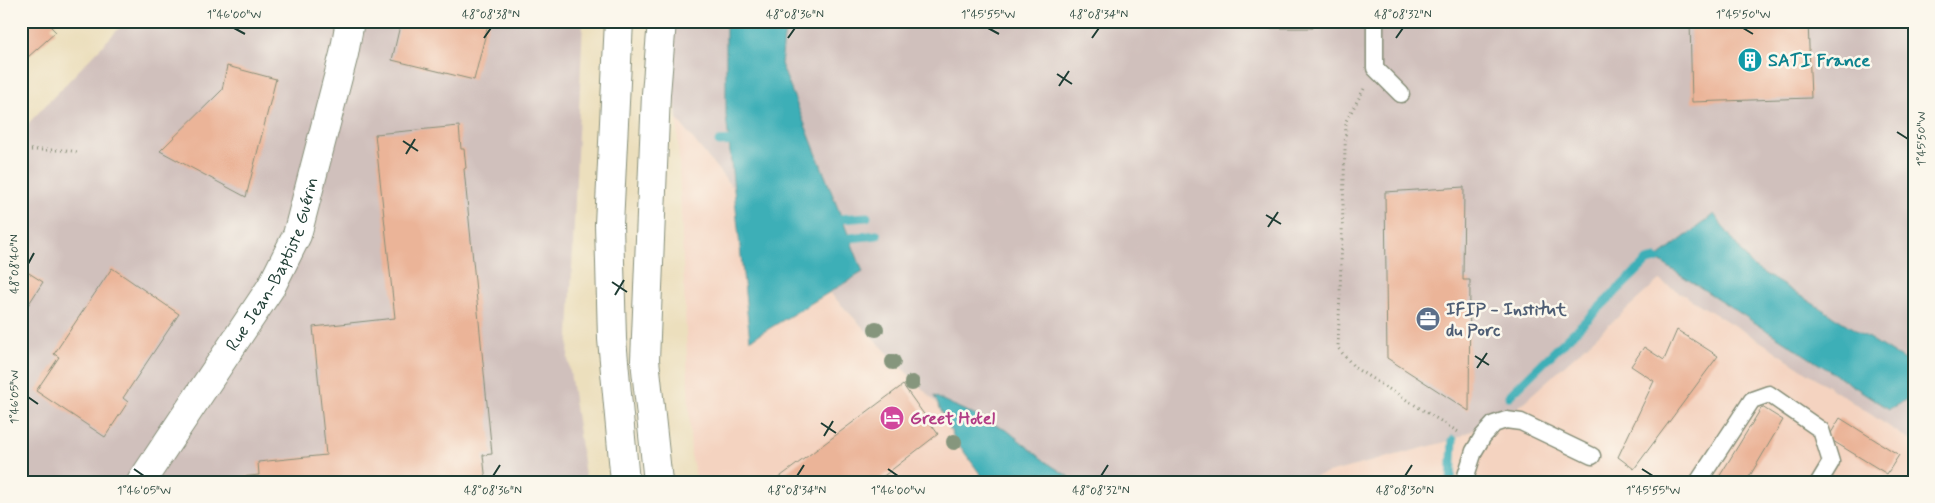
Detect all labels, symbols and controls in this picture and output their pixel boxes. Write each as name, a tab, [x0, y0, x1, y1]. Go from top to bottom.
text: 1°46'00"W	[207, 7, 261, 23]
text: 48°08'38"N	[462, 7, 520, 23]
text: 48°08'36"N	[766, 7, 824, 23]
text: 1°45'55"W	[961, 7, 1015, 23]
text: 48°08'34"N	[1070, 7, 1128, 23]
text: 48°08'32"N	[1374, 7, 1432, 23]
text: 1°45'50"W	[1716, 7, 1770, 23]
building icon: SATI France	[1737, 47, 1763, 73]
place label: SATI France	[1768, 49, 1870, 73]
text: 1°45'50"W	[1914, 112, 1930, 166]
street label: Rue Jean-Baptiste Guérin	[221, 175, 325, 356]
text: 48°08'40"N	[7, 234, 23, 294]
place label: IFIP - Institut du Porc	[1446, 298, 1567, 343]
office icon: IFIP - Institut du Porc	[1415, 306, 1441, 332]
text: 1°46'05"W	[7, 370, 23, 424]
hotel icon: Greet Hotel	[879, 405, 905, 431]
place label: Greet Hotel	[910, 407, 996, 431]
text: 1°46'05"W	[117, 483, 171, 499]
text: 48°08'36"N	[464, 483, 522, 499]
text: 48°08'34"N	[768, 483, 826, 499]
text: 1°46'00"W	[871, 483, 925, 499]
text: 48°08'32"N	[1072, 483, 1130, 499]
text: 48°08'30"N	[1376, 483, 1434, 499]
text: 1°45'55"W	[1626, 483, 1680, 499]

